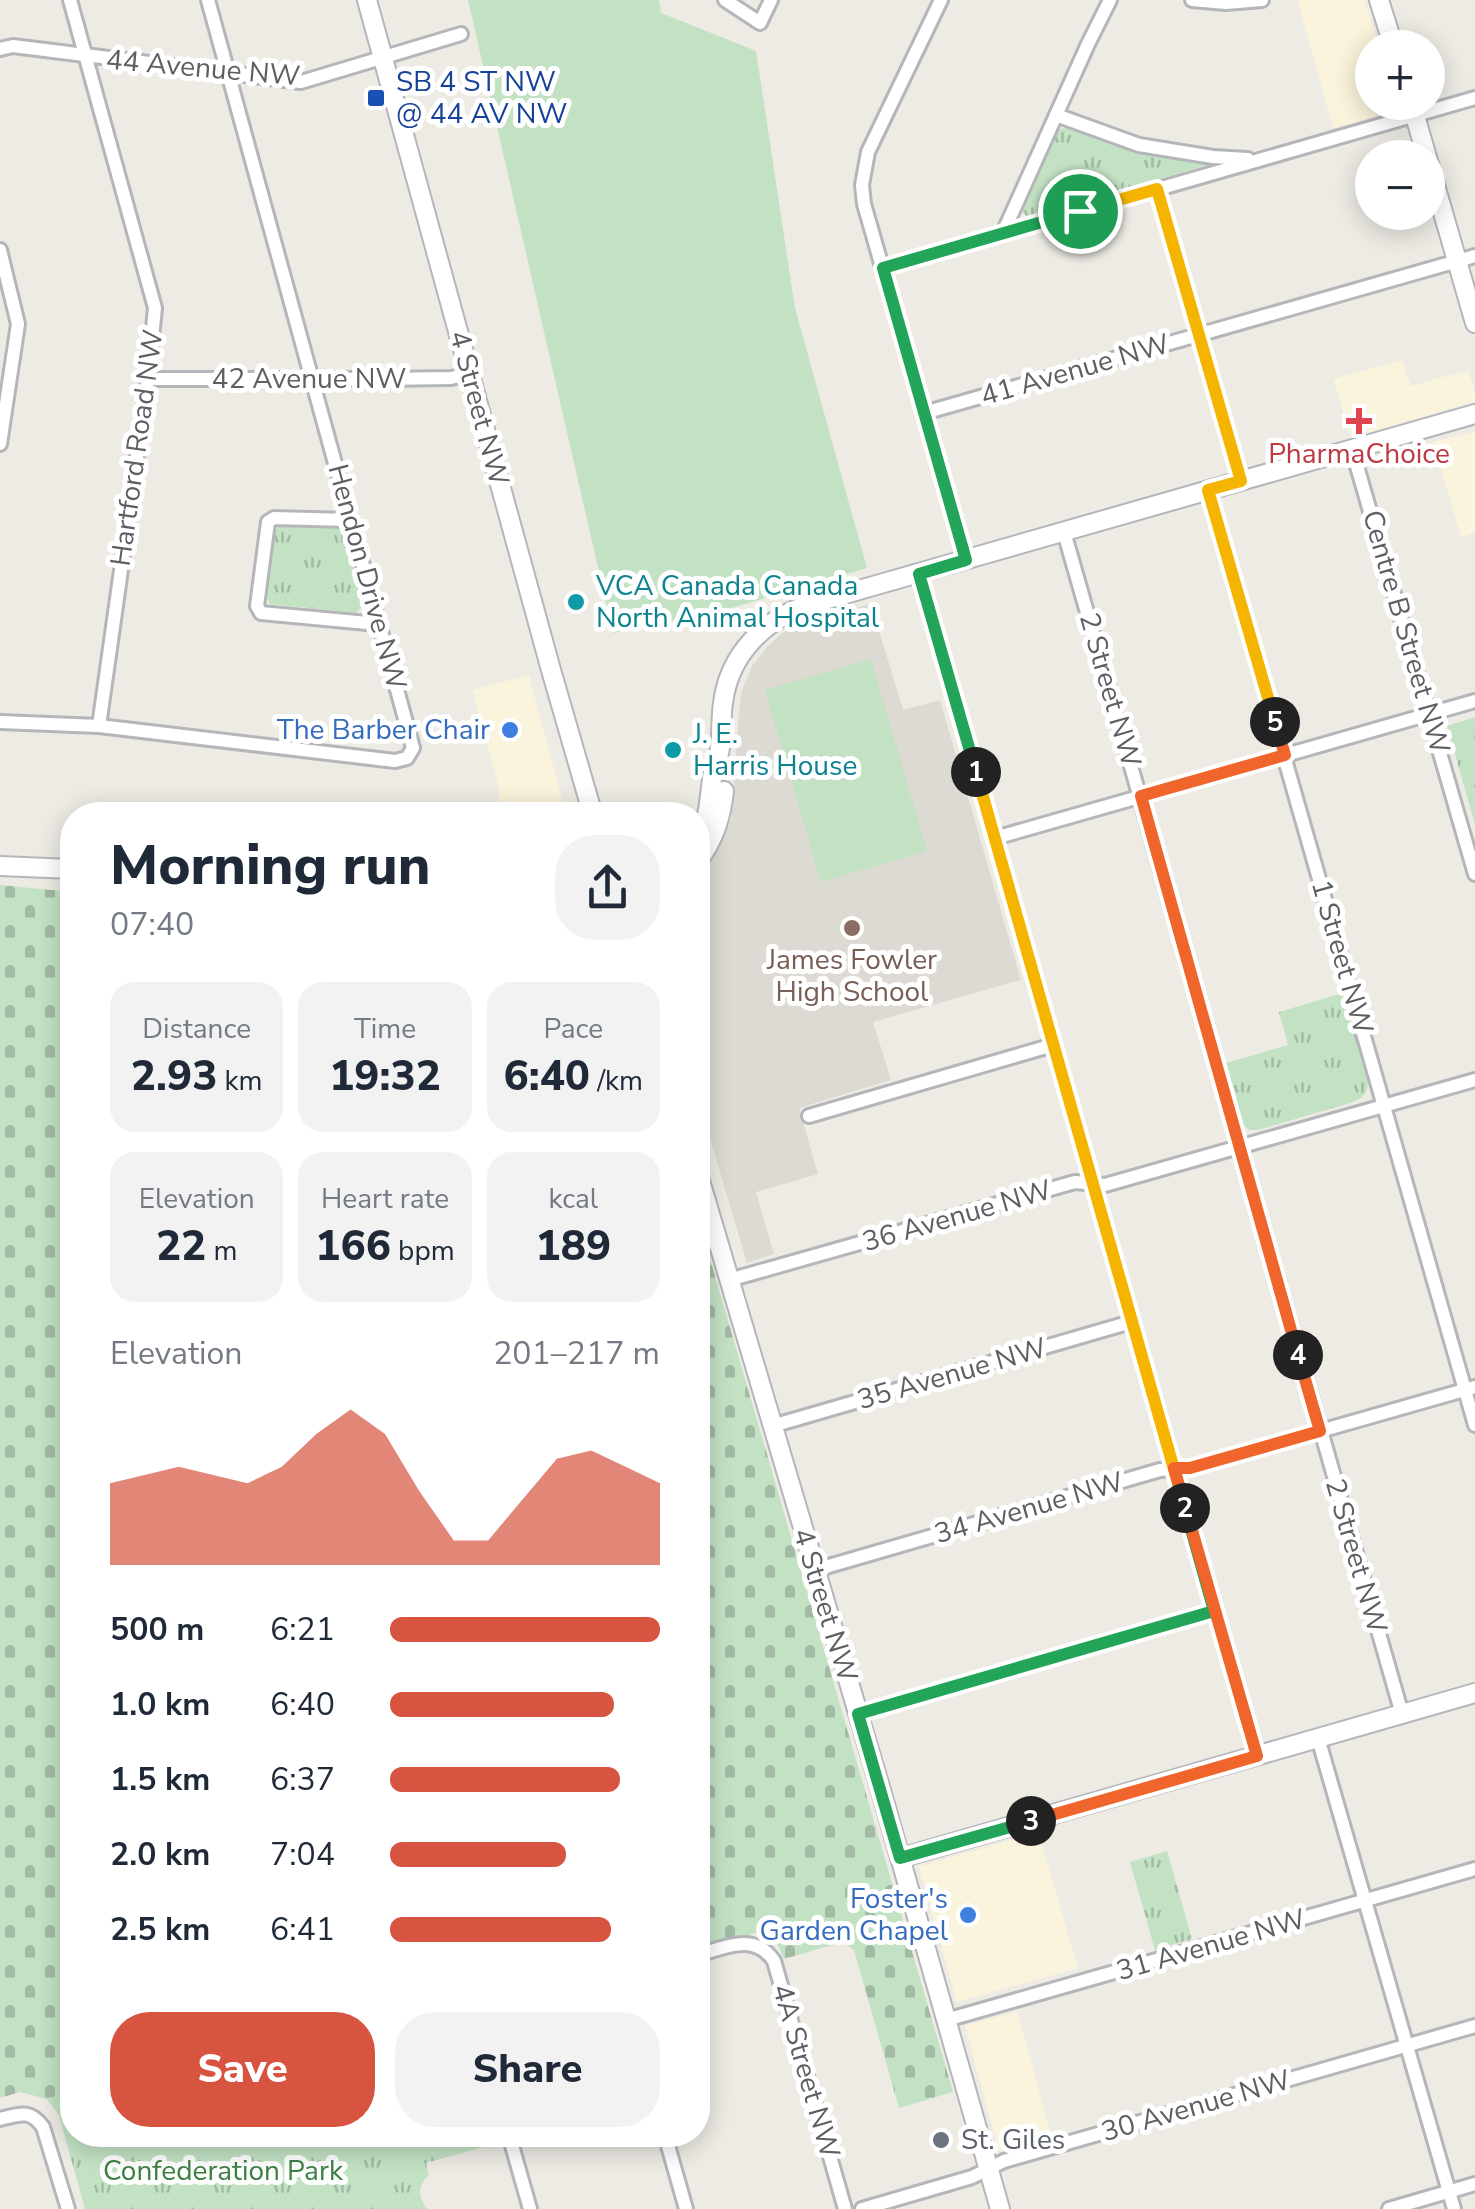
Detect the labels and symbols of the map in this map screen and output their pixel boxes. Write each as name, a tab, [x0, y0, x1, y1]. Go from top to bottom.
street label: 44 Avenue NW	[104, 41, 302, 95]
place label: SB 4 ST NW @ 44 AV NW	[396, 63, 568, 133]
marker: SB 4 ST NW @ 44 AV NW	[365, 87, 387, 109]
pin	[1038, 169, 1123, 254]
street label: 41 Avenue NW	[976, 325, 1174, 415]
street label: 4 Street NW	[440, 326, 518, 490]
street label: Hartford Road NW	[102, 327, 172, 569]
street label: 42 Avenue NW	[212, 360, 407, 398]
marker: PharmaChoice	[1348, 410, 1370, 432]
place label: PharmaChoice	[1268, 435, 1450, 473]
street label: Hendon Drive NW	[319, 460, 415, 694]
street label: Centre B Street NW	[1353, 506, 1459, 758]
place label: VCA Canada Canada North Animal Hospital	[595, 567, 880, 637]
marker: VCA Canada Canada North Animal Hospital	[565, 591, 587, 613]
street label: 2 Street NW	[1070, 608, 1150, 772]
pin: 5	[1250, 697, 1300, 747]
place label: The Barber Chair	[277, 711, 490, 749]
place label: J. E. Harris House	[692, 715, 857, 785]
marker: The Barber Chair	[499, 719, 521, 741]
marker: J. E. Harris House	[662, 739, 684, 761]
pin: 1	[951, 747, 1001, 797]
street label: 1 Street NW	[1302, 875, 1382, 1039]
marker: James Fowler High School	[841, 917, 863, 939]
place label: James Fowler High School	[766, 941, 937, 1011]
street label: 36 Avenue NW	[858, 1171, 1056, 1261]
street label: 35 Avenue NW	[853, 1329, 1051, 1419]
pin: 4	[1273, 1330, 1323, 1380]
street label: 34 Avenue NW	[930, 1463, 1128, 1553]
street label: 2 Street NW	[1316, 1474, 1396, 1638]
pin: 2	[1160, 1483, 1210, 1533]
street label: 4 Street NW	[784, 1523, 866, 1687]
pin: 3	[1006, 1796, 1056, 1846]
place label: Foster's Garden Chapel	[760, 1880, 949, 1950]
street label: 31 Avenue NW	[1112, 1900, 1310, 1990]
marker: Foster's Garden Chapel	[957, 1904, 979, 1926]
street label: 4A Street NW	[763, 1979, 849, 2163]
street label: 30 Avenue NW	[1097, 2061, 1295, 2151]
place label: St. Giles	[961, 2121, 1065, 2159]
marker: St. Giles	[930, 2129, 952, 2151]
park label: Confederation Park	[103, 2152, 344, 2190]

